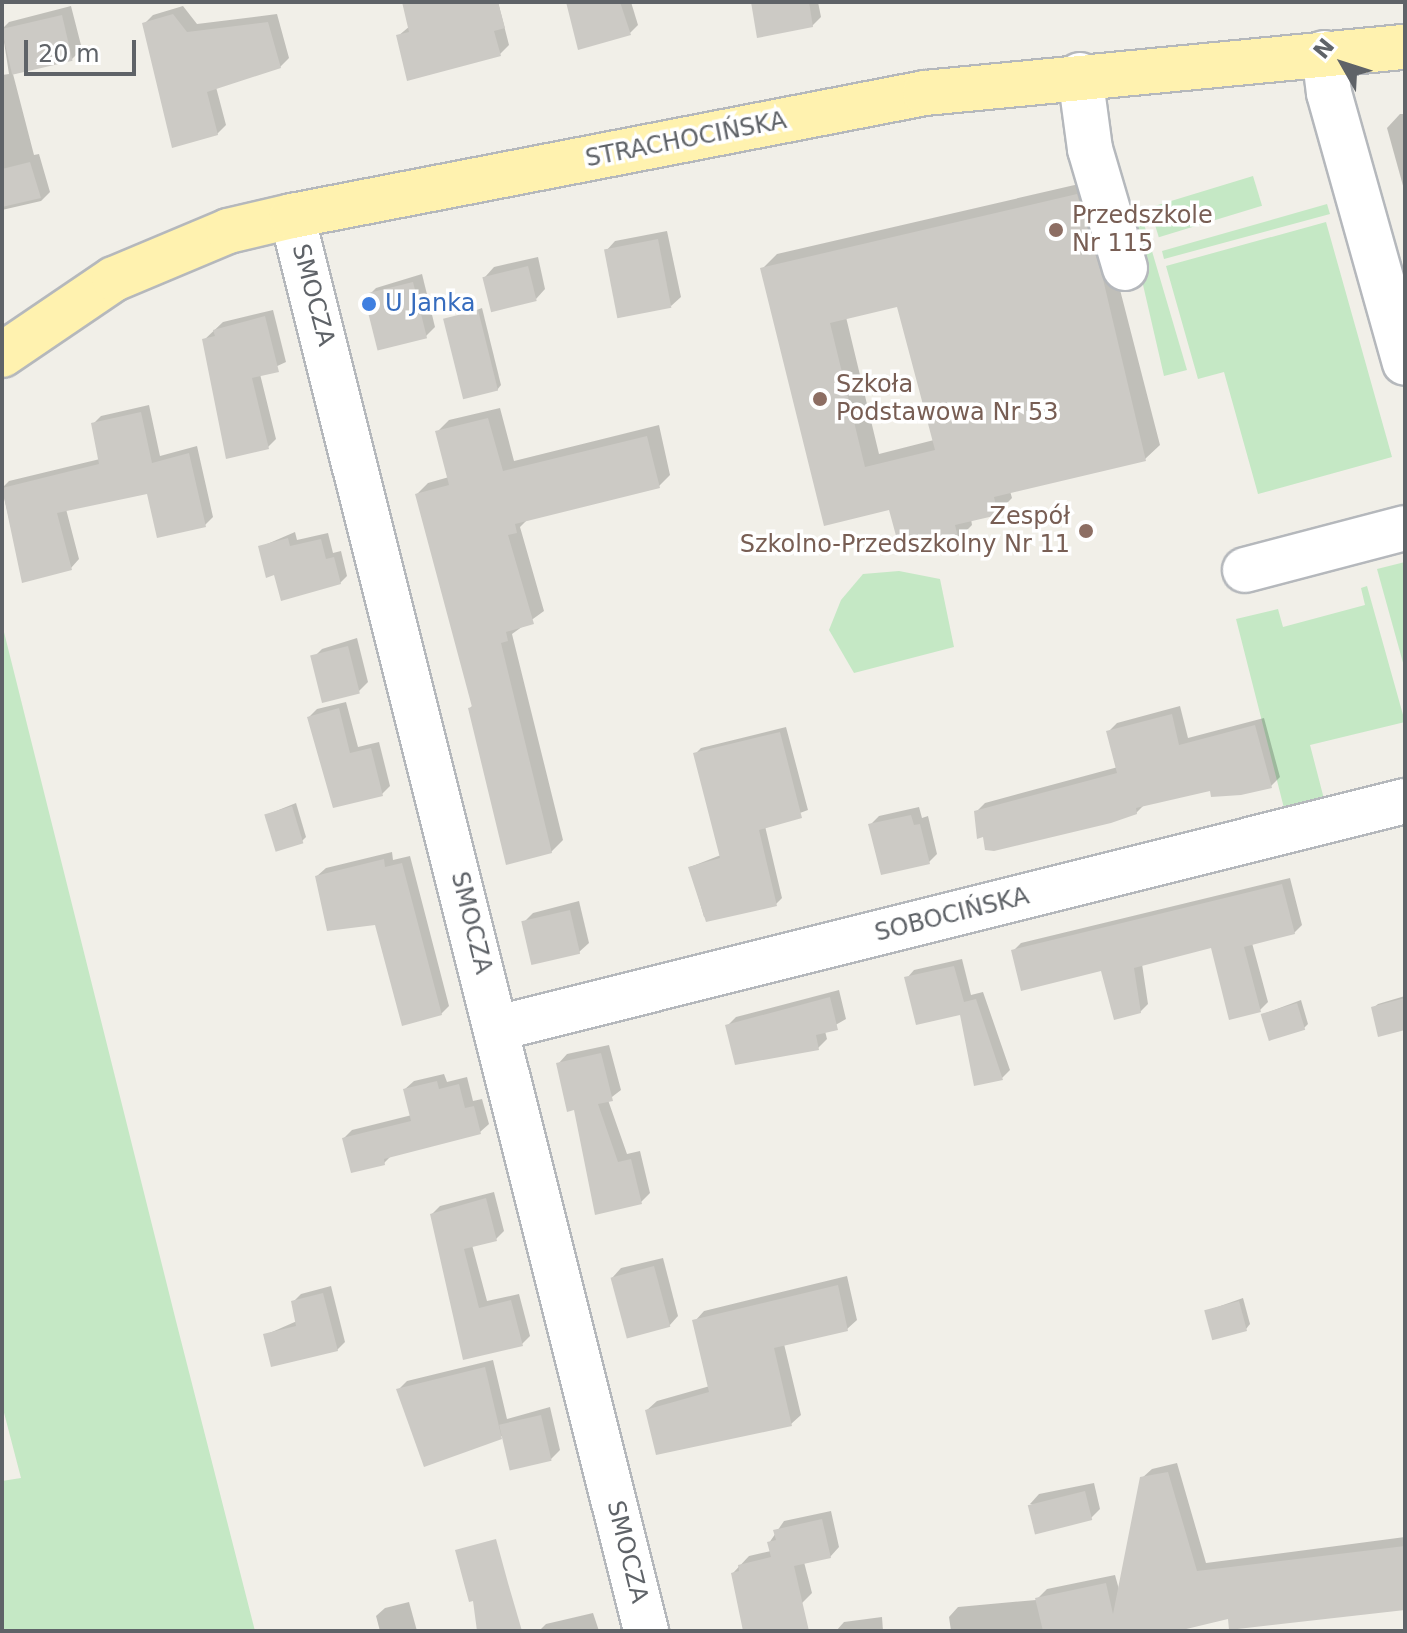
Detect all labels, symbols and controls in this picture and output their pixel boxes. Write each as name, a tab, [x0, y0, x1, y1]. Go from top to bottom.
scale bar	[28, 24, 140, 74]
north arrow	[1303, 24, 1383, 104]
text: N	[1308, 34, 1339, 64]
text: 20 m	[38, 40, 100, 68]
street label: STRACHOCIŃSKA	[583, 106, 789, 174]
place label: Przedszkole Nr 115	[1072, 202, 1213, 258]
marker: Przedszkole Nr 115	[1047, 221, 1065, 239]
street label: SMOCZA	[286, 241, 340, 349]
place label: U Janka	[385, 290, 475, 318]
marker: U Janka	[360, 295, 378, 313]
place label: Szkoła Podstawowa Nr 53	[836, 371, 1058, 427]
marker: Szkoła Podstawowa Nr 53	[811, 390, 829, 408]
place label: Zespół Szkolno-Przedszkolny Nr 11	[740, 503, 1070, 559]
marker: Zespół Szkolno-Przedszkolny Nr 11	[1077, 522, 1095, 540]
street label: SMOCZA	[444, 869, 498, 977]
street label: SOBOCIŃSKA	[872, 882, 1032, 948]
street label: SMOCZA	[600, 1498, 654, 1606]

